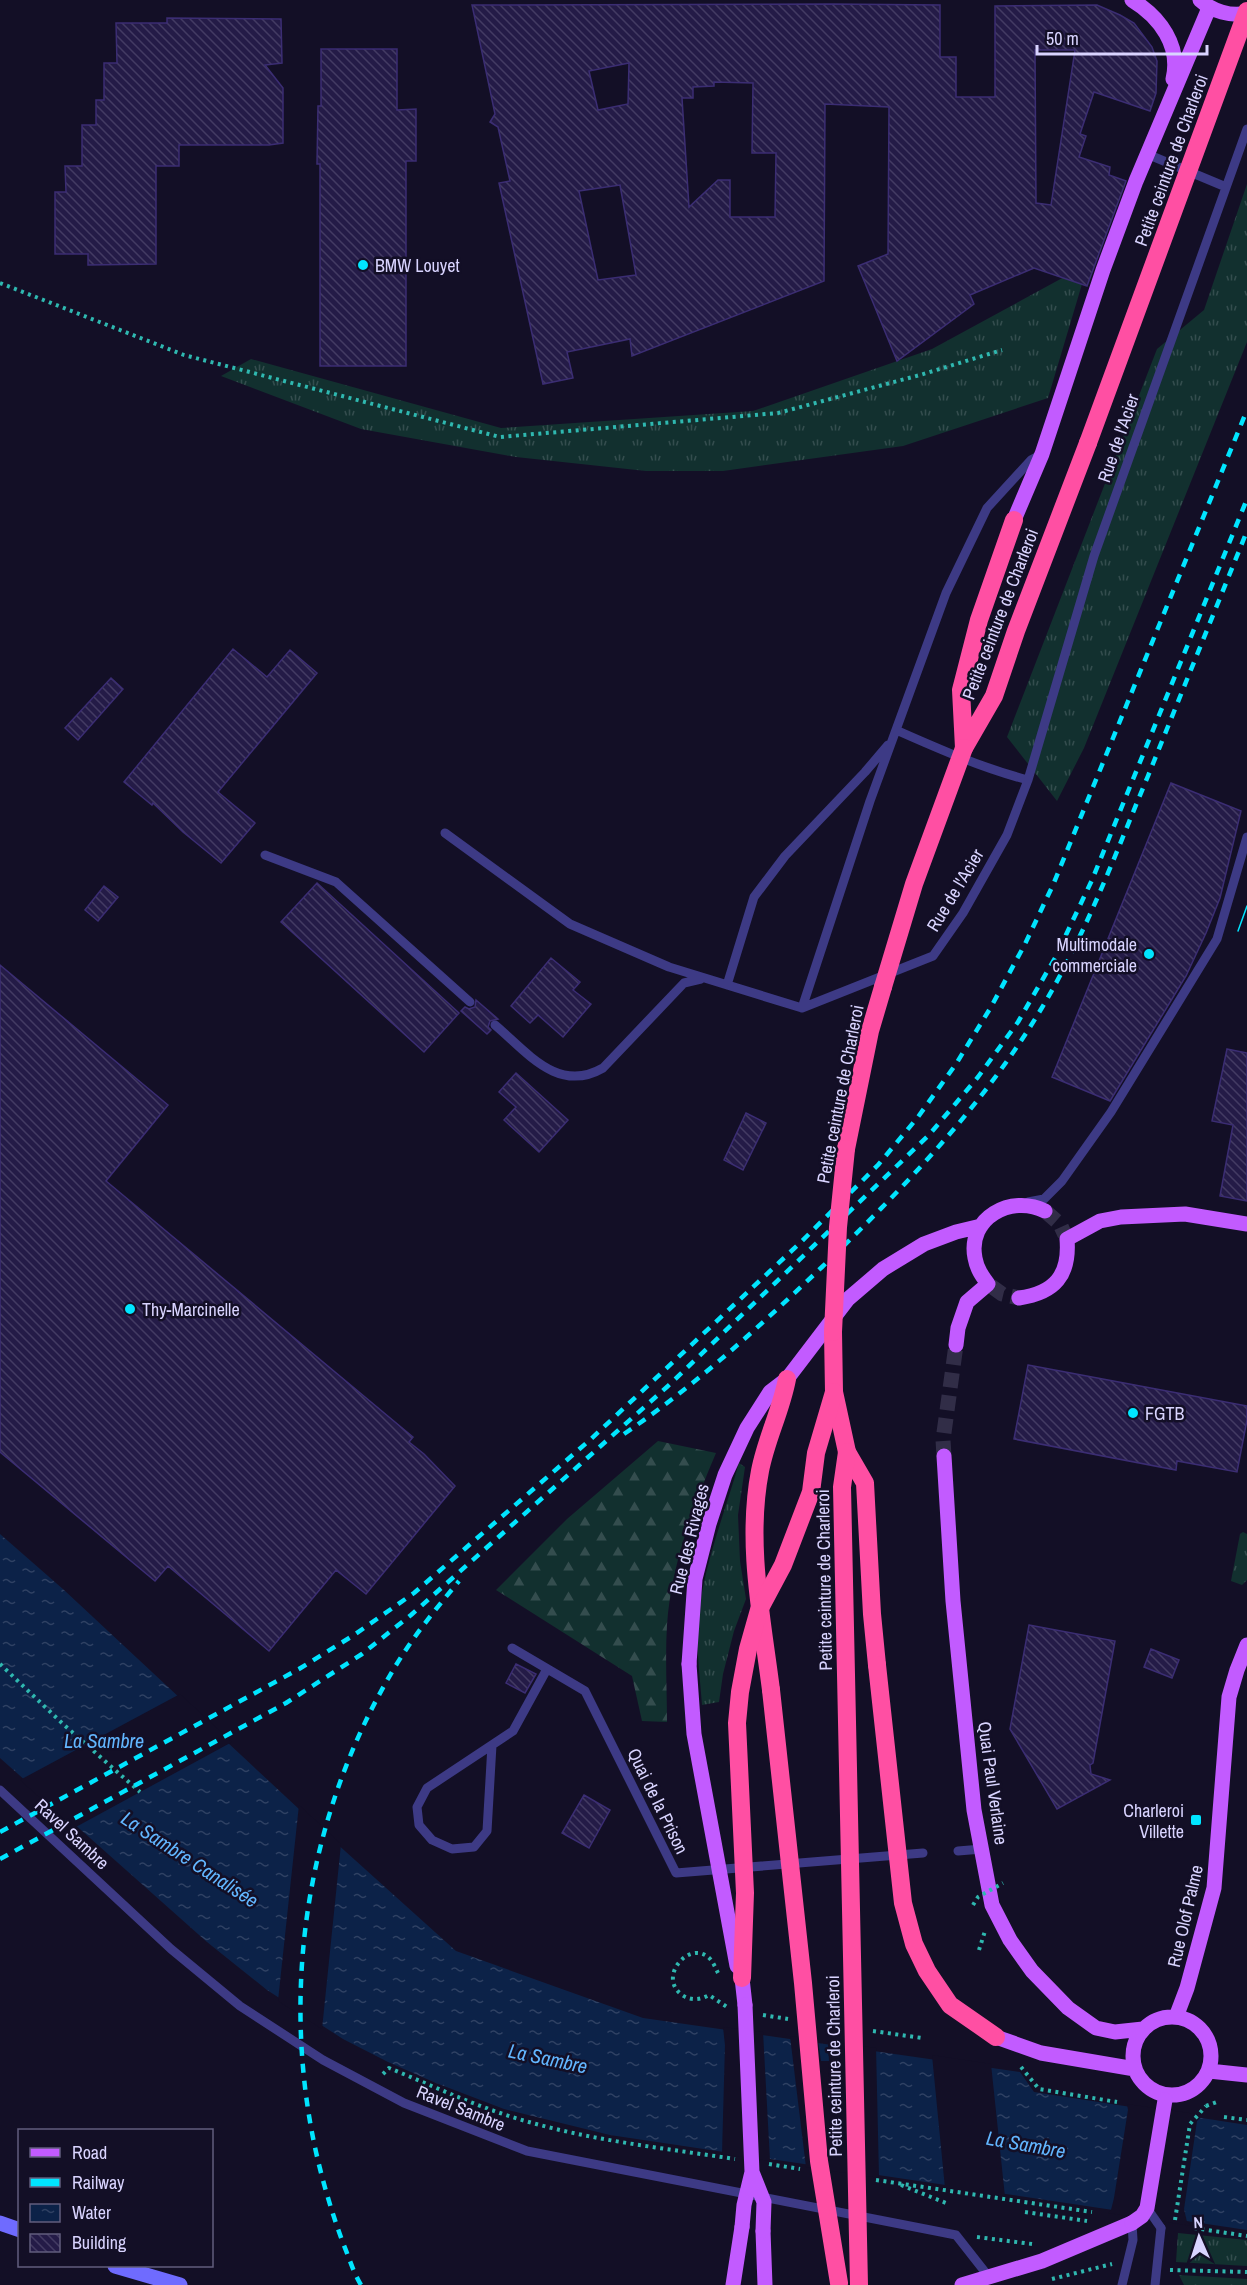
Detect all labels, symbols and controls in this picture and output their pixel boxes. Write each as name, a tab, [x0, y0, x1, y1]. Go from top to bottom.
scale bar	[1037, 18, 1206, 56]
text: 50 m	[1046, 26, 1079, 51]
street label: Petite ceinture de Charleroi	[1128, 71, 1214, 249]
place label: BMW Louyet	[375, 253, 460, 278]
marker: BMW Louyet	[356, 258, 370, 272]
street label: Rue de l'Acier	[1091, 390, 1145, 486]
street label: Petite ceinture de Charleroi	[956, 525, 1044, 703]
street label: Rue de l'Acier	[921, 844, 990, 936]
place label: Multimodale commerciale	[1053, 932, 1137, 978]
marker: Multimodale commerciale	[1142, 947, 1156, 961]
street label: Petite ceinture de Charleroi	[810, 1003, 870, 1185]
place label: Thy-Marcinelle	[142, 1297, 240, 1322]
marker: Thy-Marcinelle	[123, 1302, 137, 1316]
place label: FGTB	[1145, 1401, 1185, 1426]
marker: FGTB	[1126, 1406, 1140, 1420]
street label: Rue des Rivages	[663, 1481, 715, 1597]
street label: Petite ceinture de Charleroi	[810, 1489, 838, 1671]
street label: Quai Paul Verlaine	[972, 1720, 1014, 1846]
water label: La Sambre	[64, 1727, 144, 1754]
street label: Quai de la Prison	[622, 1744, 694, 1858]
street label: Ravel Sambre	[29, 1793, 115, 1875]
place label: Charleroi Villette	[1123, 1798, 1184, 1844]
water label: La Sambre Canalisée	[116, 1804, 264, 1914]
marker: Charleroi Villette	[1189, 1813, 1203, 1827]
street label: Rue Olof Palme	[1161, 1862, 1209, 1970]
street label: Petite ceinture de Charleroi	[820, 1975, 848, 2157]
water label: La Sambre	[506, 2036, 590, 2080]
street label: Ravel Sambre	[413, 2079, 509, 2137]
water label: La Sambre	[984, 2124, 1068, 2164]
legend	[18, 2129, 213, 2267]
text: Road	[72, 2140, 107, 2165]
text: Railway	[72, 2170, 125, 2195]
text: Water	[72, 2200, 111, 2225]
north arrow	[1169, 2207, 1229, 2267]
text: N	[1193, 2211, 1204, 2233]
text: Building	[72, 2230, 127, 2255]

